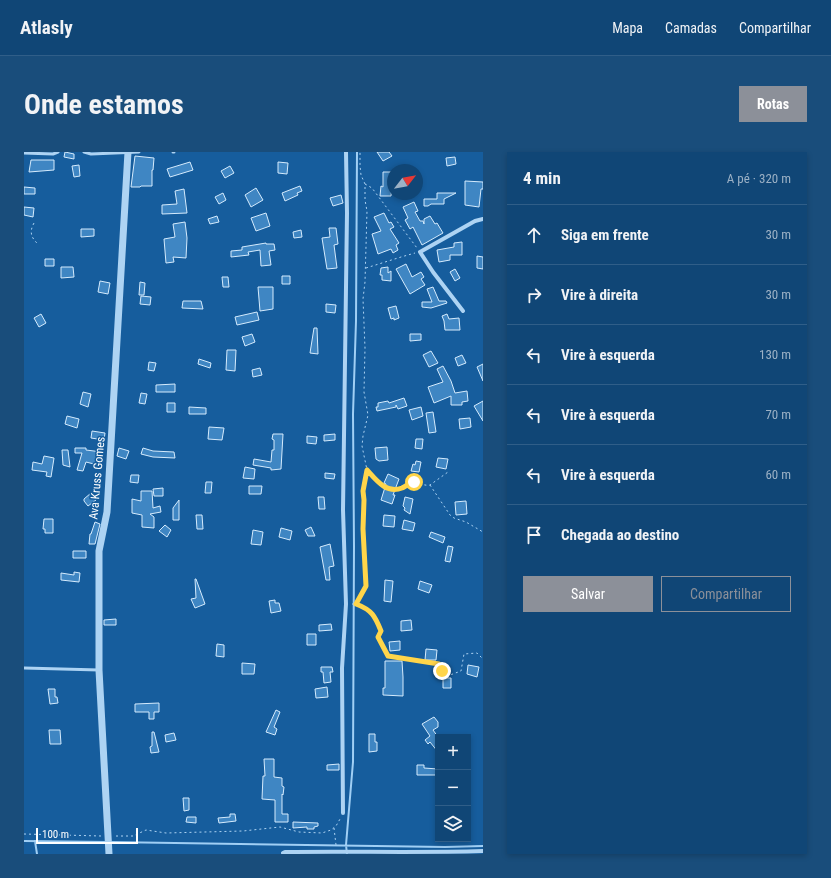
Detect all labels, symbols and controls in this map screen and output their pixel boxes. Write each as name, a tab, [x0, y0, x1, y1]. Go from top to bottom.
text: Atlasly	[20, 16, 73, 39]
text: Mapa	[612, 20, 643, 36]
text: Camadas	[665, 20, 717, 36]
text: Compartilhar	[739, 20, 811, 36]
button: Rotas	[739, 86, 807, 122]
text: Onde estamos	[24, 88, 184, 121]
north arrow	[387, 164, 423, 200]
text: 4 min	[523, 168, 561, 188]
text: A pé · 320 m	[727, 171, 791, 186]
icon: ahead	[523, 224, 545, 246]
text: Siga em frente	[561, 226, 649, 244]
text: 30 m	[765, 227, 791, 242]
icon: right	[523, 284, 545, 306]
text: Vire à direita	[561, 286, 638, 304]
text: 30 m	[765, 287, 791, 302]
icon: left	[523, 344, 545, 366]
text: Vire à esquerda	[561, 346, 655, 364]
text: 130 m	[759, 347, 791, 362]
icon: left	[523, 404, 545, 426]
text: Vire à esquerda	[561, 406, 655, 424]
text: 70 m	[765, 407, 791, 422]
street label: Ava Kruss Gomes	[86, 436, 108, 520]
icon: left	[523, 464, 545, 486]
text: Vire à esquerda	[561, 466, 655, 484]
text: 60 m	[765, 467, 791, 482]
route start	[405, 473, 423, 491]
icon: arrive	[523, 524, 545, 546]
text: Chegada ao destino	[561, 526, 679, 544]
button: Salvar	[523, 576, 653, 612]
button: Compartilhar	[661, 576, 791, 612]
route end	[433, 662, 451, 680]
map controls	[435, 734, 471, 842]
button: +	[435, 734, 471, 770]
button: −	[435, 770, 471, 806]
button: layers	[435, 806, 471, 842]
scale bar	[36, 826, 138, 845]
text: 100 m	[42, 828, 69, 841]

